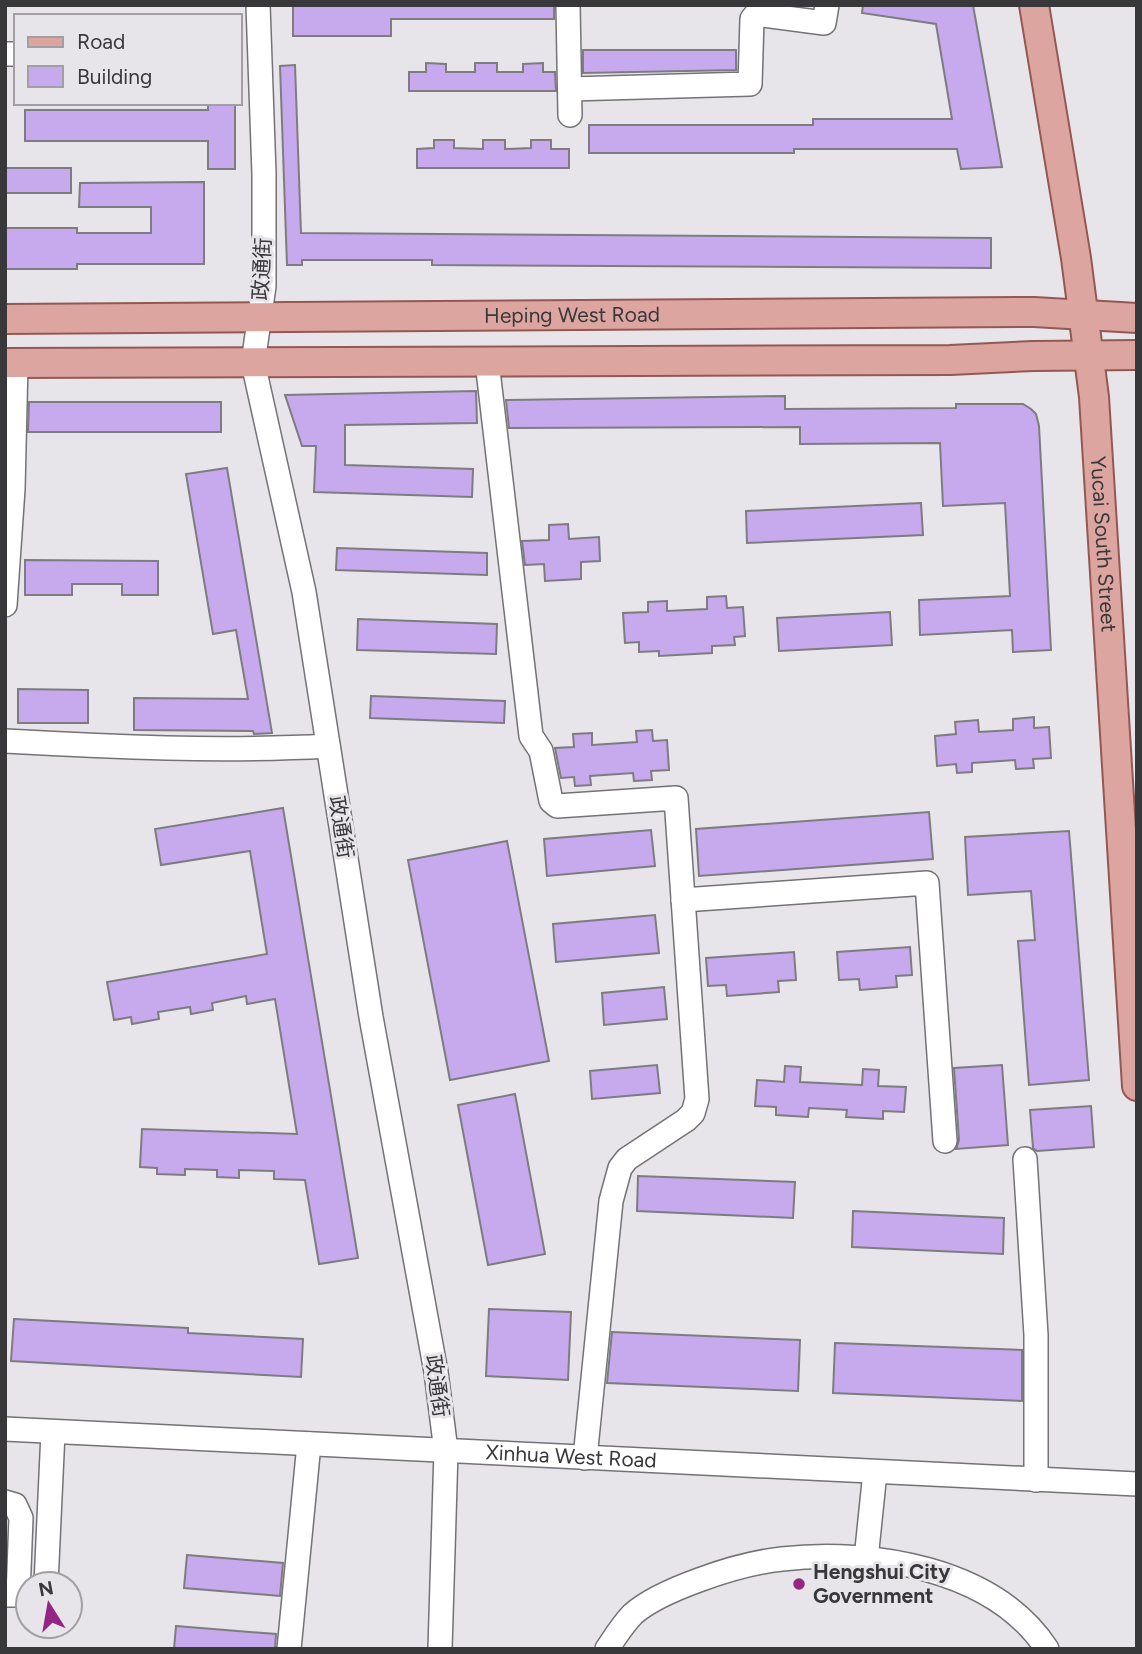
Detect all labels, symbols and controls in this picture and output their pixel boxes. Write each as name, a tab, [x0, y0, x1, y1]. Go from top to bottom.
legend	[14, 14, 242, 105]
text: Road	[77, 29, 125, 54]
text: Building	[77, 64, 152, 89]
street label: 政通街	[247, 237, 276, 301]
street label: Heping West Road	[484, 302, 660, 328]
street label: Yucai South Street	[1086, 455, 1122, 633]
street label: 政通街	[324, 794, 359, 860]
street label: 政通街	[421, 1353, 454, 1419]
street label: Xinhua West Road	[485, 1439, 657, 1473]
place label: Hengshui City Government	[813, 1559, 951, 1608]
north arrow	[14, 1570, 84, 1640]
text: N	[36, 1576, 55, 1601]
marker: Hengshui City Government	[791, 1576, 807, 1592]

